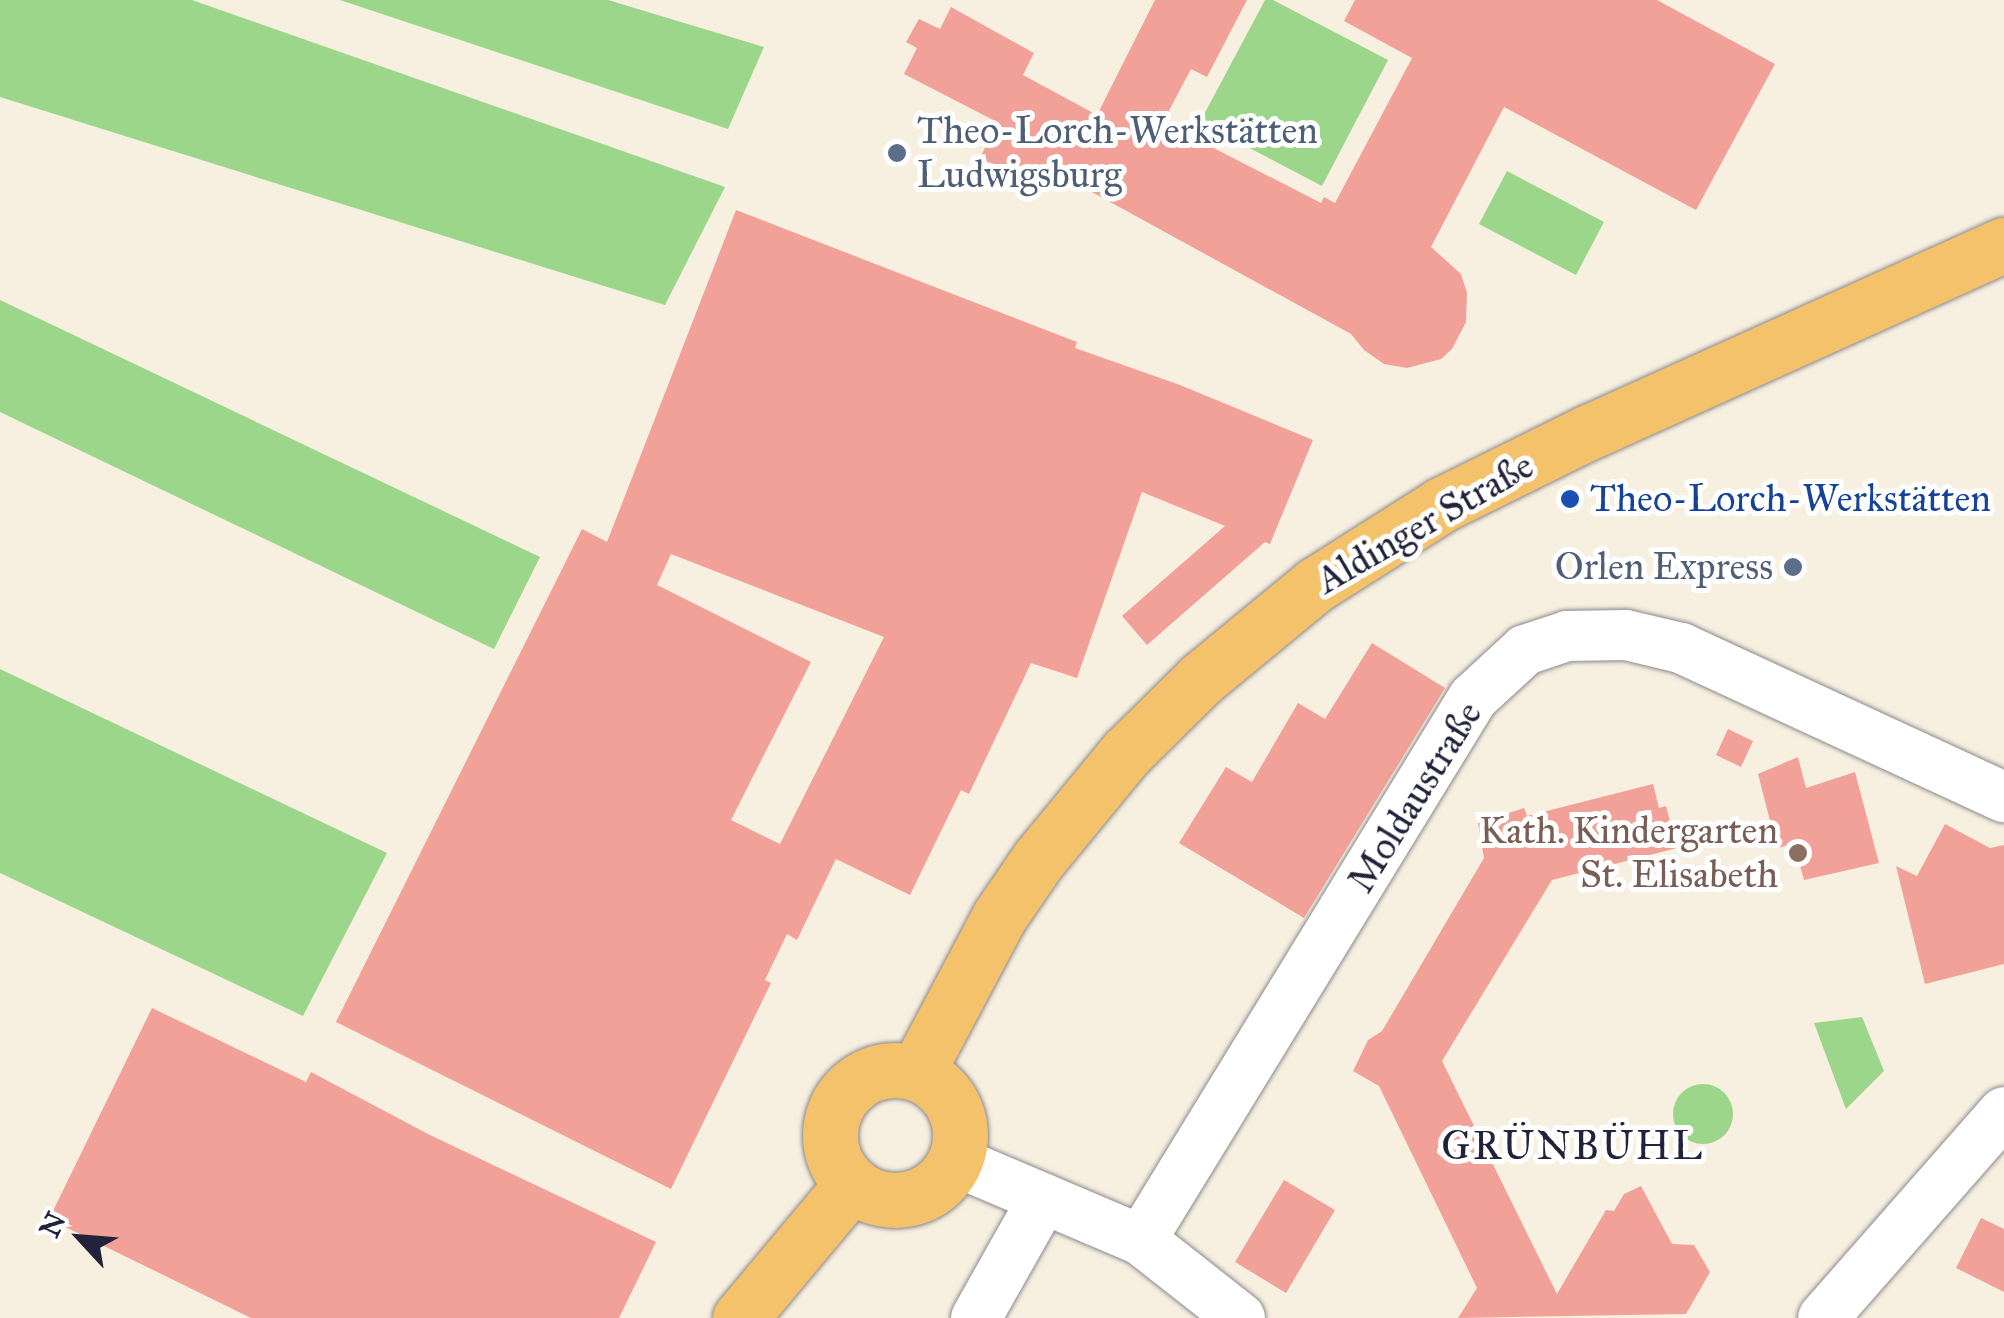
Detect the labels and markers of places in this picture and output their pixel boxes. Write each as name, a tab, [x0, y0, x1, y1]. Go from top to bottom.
place label: Theo-Lorch-Werkstätten Ludwigsburg	[917, 108, 1318, 198]
marker: Theo-Lorch-Werkstätten Ludwigsburg	[886, 142, 908, 164]
place label: Theo-Lorch-Werkstätten	[1590, 476, 1991, 522]
marker: Theo-Lorch-Werkstätten	[1559, 488, 1581, 510]
place label: Orlen Express	[1555, 544, 1773, 590]
marker: Orlen Express	[1782, 556, 1804, 578]
place label: Kath. Kindergarten St. Elisabeth	[1479, 808, 1778, 898]
marker: Kath. Kindergarten St. Elisabeth	[1787, 842, 1809, 864]

